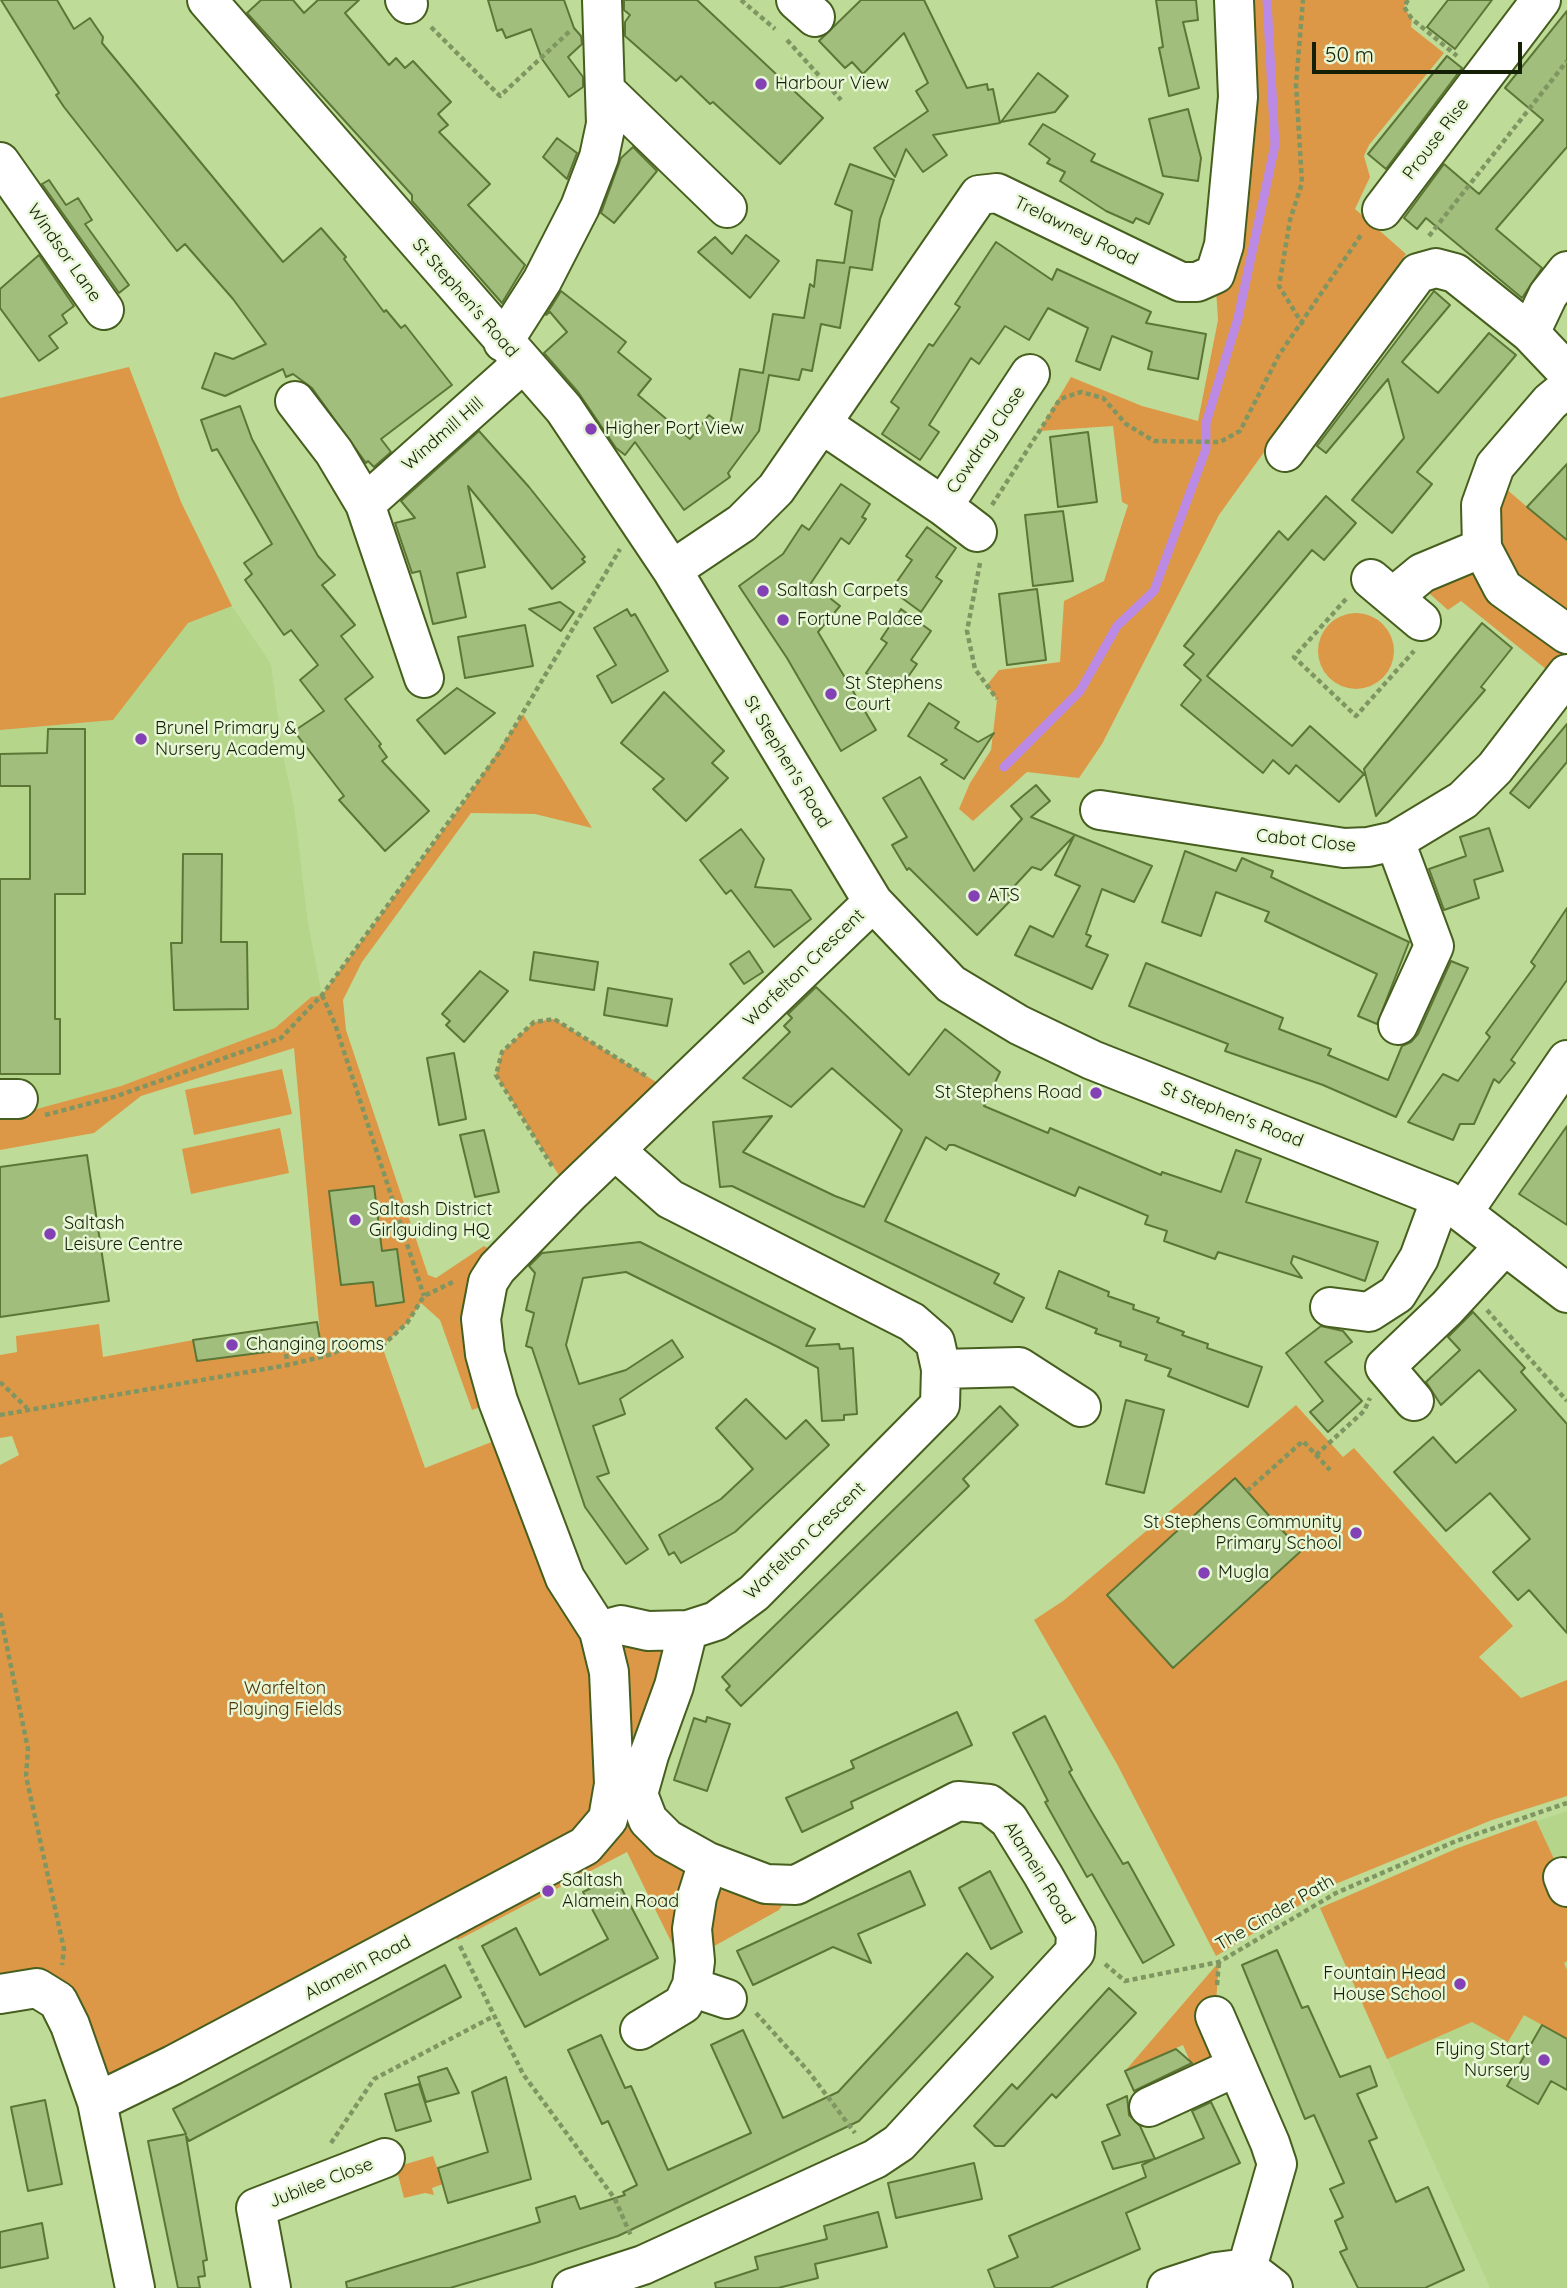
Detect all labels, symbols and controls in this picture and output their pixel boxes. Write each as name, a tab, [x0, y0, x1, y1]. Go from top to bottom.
scale bar	[1315, 28, 1525, 72]
text: 50 m	[1325, 41, 1374, 67]
place label: Harbour View	[775, 73, 889, 95]
marker: Harbour View	[753, 76, 769, 92]
street label: Prouse Rise	[1398, 94, 1474, 184]
street label: Trelawney Road	[1010, 192, 1142, 270]
street label: Windsor Lane	[22, 200, 106, 306]
street label: St Stephen's Road	[407, 234, 523, 362]
street label: Cowdray Close	[942, 382, 1030, 498]
street label: Windmill Hill	[398, 393, 488, 475]
place label: Higher Port View	[605, 418, 744, 440]
marker: Higher Port View	[583, 421, 599, 437]
place label: Saltash Carpets	[777, 580, 908, 602]
marker: Saltash Carpets	[755, 583, 771, 599]
place label: Fortune Palace	[797, 609, 923, 631]
marker: Fortune Palace	[775, 612, 791, 628]
place label: St Stephens Court	[845, 673, 943, 716]
marker: St Stephens Court	[823, 686, 839, 702]
street label: St Stephen's Road	[739, 692, 835, 832]
place label: Brunel Primary & Nursery Academy	[155, 718, 305, 760]
marker: Brunel Primary & Nursery Academy	[133, 731, 149, 747]
street label: Cabot Close	[1255, 825, 1357, 857]
place label: ATS	[988, 885, 1020, 907]
marker: ATS	[966, 888, 982, 904]
street label: Warfelton Crescent	[739, 905, 869, 1031]
street label: St Stephen's Road	[1158, 1078, 1306, 1152]
place label: St Stephens Road	[935, 1082, 1082, 1104]
marker: St Stephens Road	[1088, 1085, 1104, 1101]
place label: Saltash District Girlguiding HQ	[369, 1199, 492, 1242]
marker: Saltash District Girlguiding HQ	[347, 1212, 363, 1228]
place label: Saltash Leisure Centre	[64, 1213, 183, 1256]
marker: Saltash Leisure Centre	[42, 1226, 58, 1242]
place label: Changing rooms	[246, 1334, 384, 1356]
marker: Changing rooms	[224, 1337, 240, 1353]
street label: Warfelton Crescent	[740, 1478, 870, 1604]
place label: St Stephens Community Primary School	[1143, 1512, 1342, 1554]
marker: St Stephens Community Primary School	[1348, 1525, 1364, 1541]
place label: Mugla	[1218, 1562, 1269, 1584]
marker: Mugla	[1196, 1565, 1212, 1581]
park label: Warfelton Playing Fields	[228, 1678, 342, 1720]
street label: Alamein Road	[999, 1818, 1079, 1928]
place label: Saltash Alamein Road	[562, 1870, 679, 1912]
street label: The Cinder Path	[1212, 1870, 1338, 1956]
marker: Saltash Alamein Road	[540, 1883, 556, 1899]
street label: Alamein Road	[301, 1931, 415, 2005]
place label: Fountain Head House School	[1323, 1963, 1446, 2006]
marker: Fountain Head House School	[1452, 1976, 1468, 1992]
place label: Flying Start Nursery	[1435, 2039, 1530, 2082]
marker: Flying Start Nursery	[1536, 2052, 1552, 2068]
street label: Jubilee Close	[266, 2153, 376, 2213]

